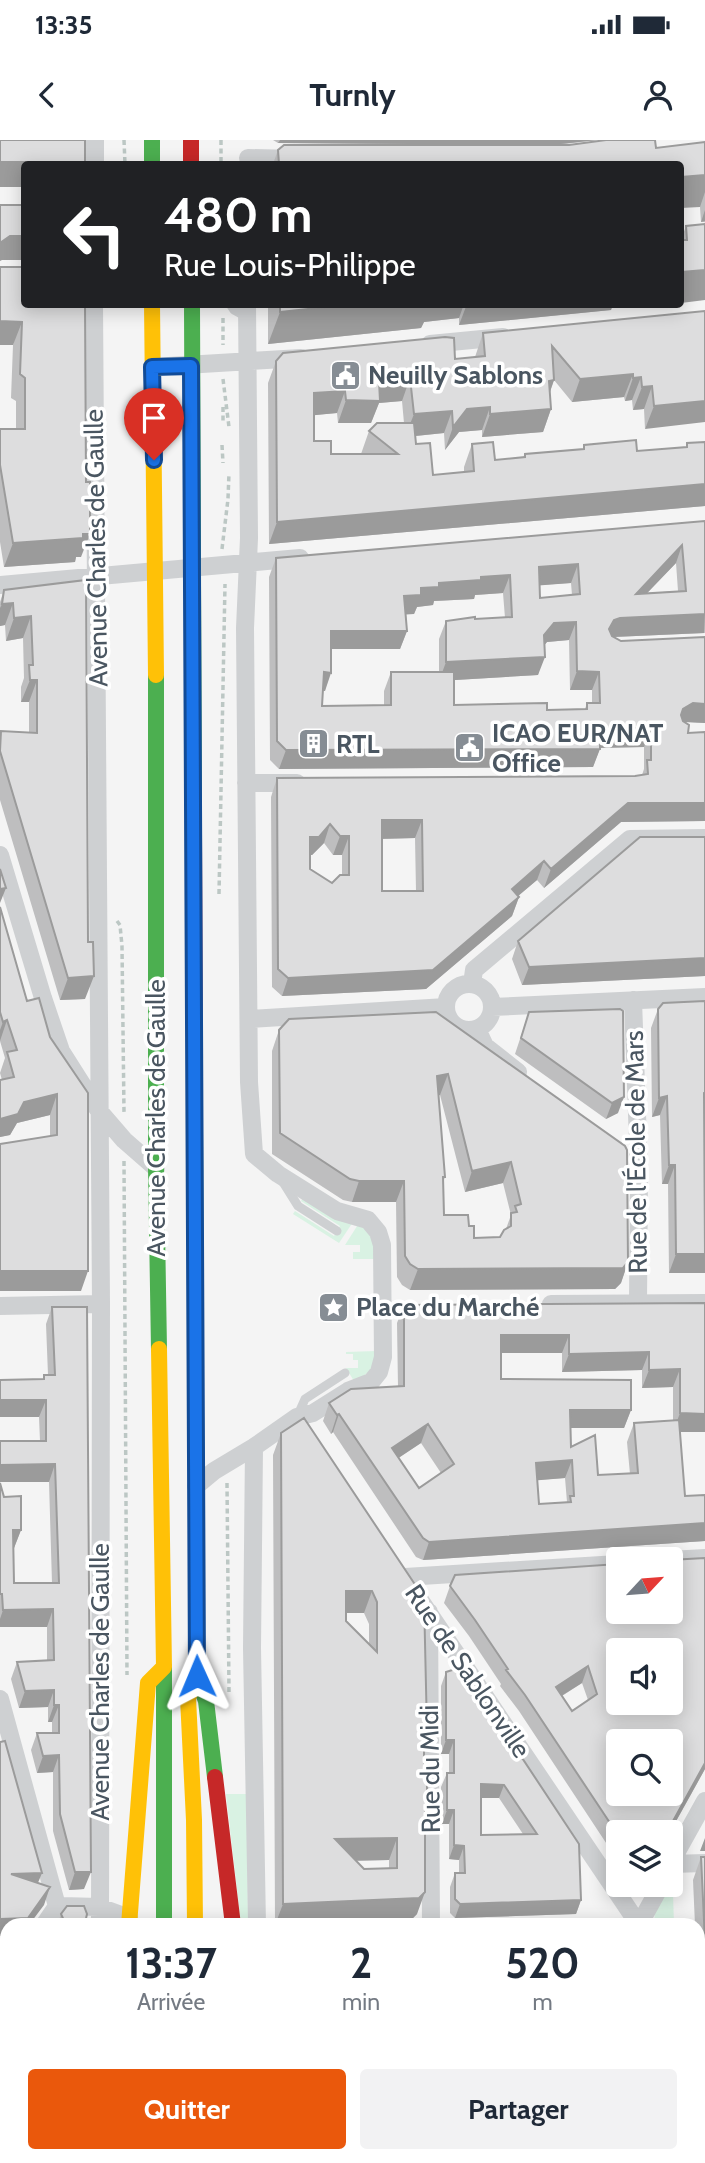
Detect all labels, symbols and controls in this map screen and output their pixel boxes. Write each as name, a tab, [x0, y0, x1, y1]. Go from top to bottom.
text: 13:35	[35, 9, 92, 41]
text: Turnly	[309, 75, 396, 114]
icon: back	[28, 76, 66, 114]
icon: person	[639, 76, 677, 114]
text: 480 m	[164, 185, 312, 244]
icon: left	[49, 189, 140, 280]
text: Rue Louis-Philippe	[164, 245, 416, 284]
public building icon: Neuilly Sablons	[328, 358, 362, 392]
place label: Neuilly Sablons	[368, 359, 543, 391]
pin	[124, 388, 184, 460]
icon: arrive	[135, 399, 173, 437]
street label: Avenue Charles de Gaulle	[78, 409, 114, 687]
place label: ICAO EUR/NAT Office	[492, 717, 664, 779]
building icon: RTL	[296, 727, 330, 761]
place label: RTL	[336, 728, 380, 760]
public building icon: ICAO EUR/NAT Office	[452, 731, 486, 765]
street label: Avenue Charles de Gaulle	[140, 979, 172, 1257]
street label: Rue de l'École de Mars	[618, 1030, 654, 1274]
place icon: Place du Marché	[316, 1290, 350, 1324]
place label: Place du Marché	[356, 1291, 540, 1323]
street label: Avenue Charles de Gaulle	[84, 1543, 116, 1821]
north arrow	[606, 1547, 682, 1624]
map controls	[606, 1547, 683, 1897]
street label: Rue de Sablonville	[398, 1578, 538, 1764]
button: sound	[606, 1638, 683, 1715]
position arrow	[160, 1639, 234, 1713]
street label: Rue du Midi	[413, 1705, 447, 1833]
button: search	[606, 1729, 683, 1806]
button: layers	[606, 1820, 683, 1897]
text: 13:37	[125, 1937, 217, 1989]
text: 2	[350, 1937, 372, 1989]
text: 520	[505, 1937, 580, 1989]
text: Arrivée	[137, 1988, 205, 2016]
text: min	[342, 1988, 380, 2016]
text: m	[532, 1988, 553, 2016]
button: Quitter	[28, 2069, 346, 2149]
button: Partager	[360, 2069, 677, 2149]

